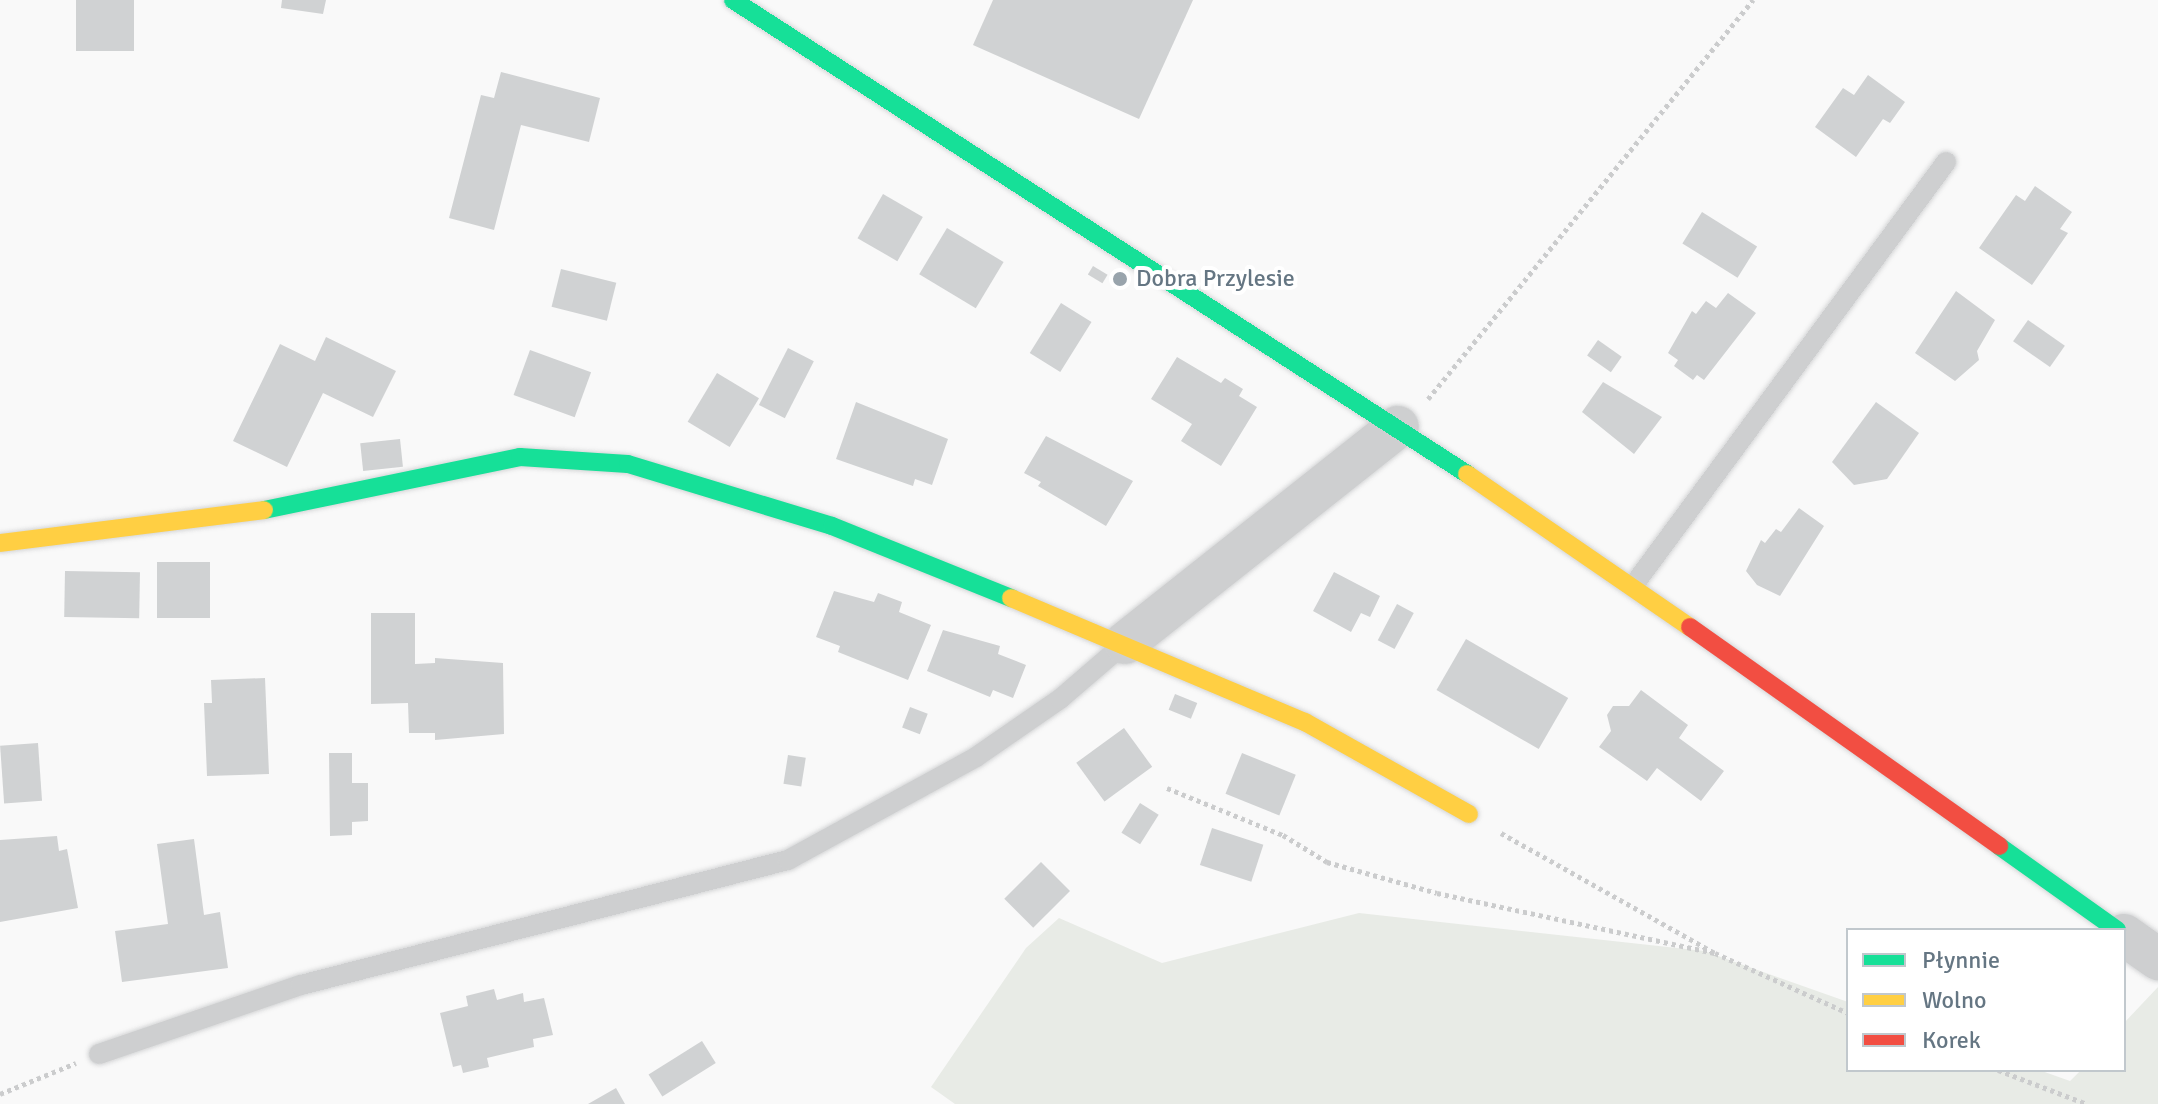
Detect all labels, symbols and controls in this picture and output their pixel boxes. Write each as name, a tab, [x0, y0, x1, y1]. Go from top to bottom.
place label: Dobra Przylesie	[1136, 265, 1295, 293]
marker: Dobra Przylesie	[1111, 270, 1129, 288]
legend	[1846, 928, 2126, 1072]
text: Płynnie	[1922, 945, 2000, 975]
text: Wolno	[1922, 985, 1987, 1015]
text: Korek	[1922, 1025, 1981, 1055]

